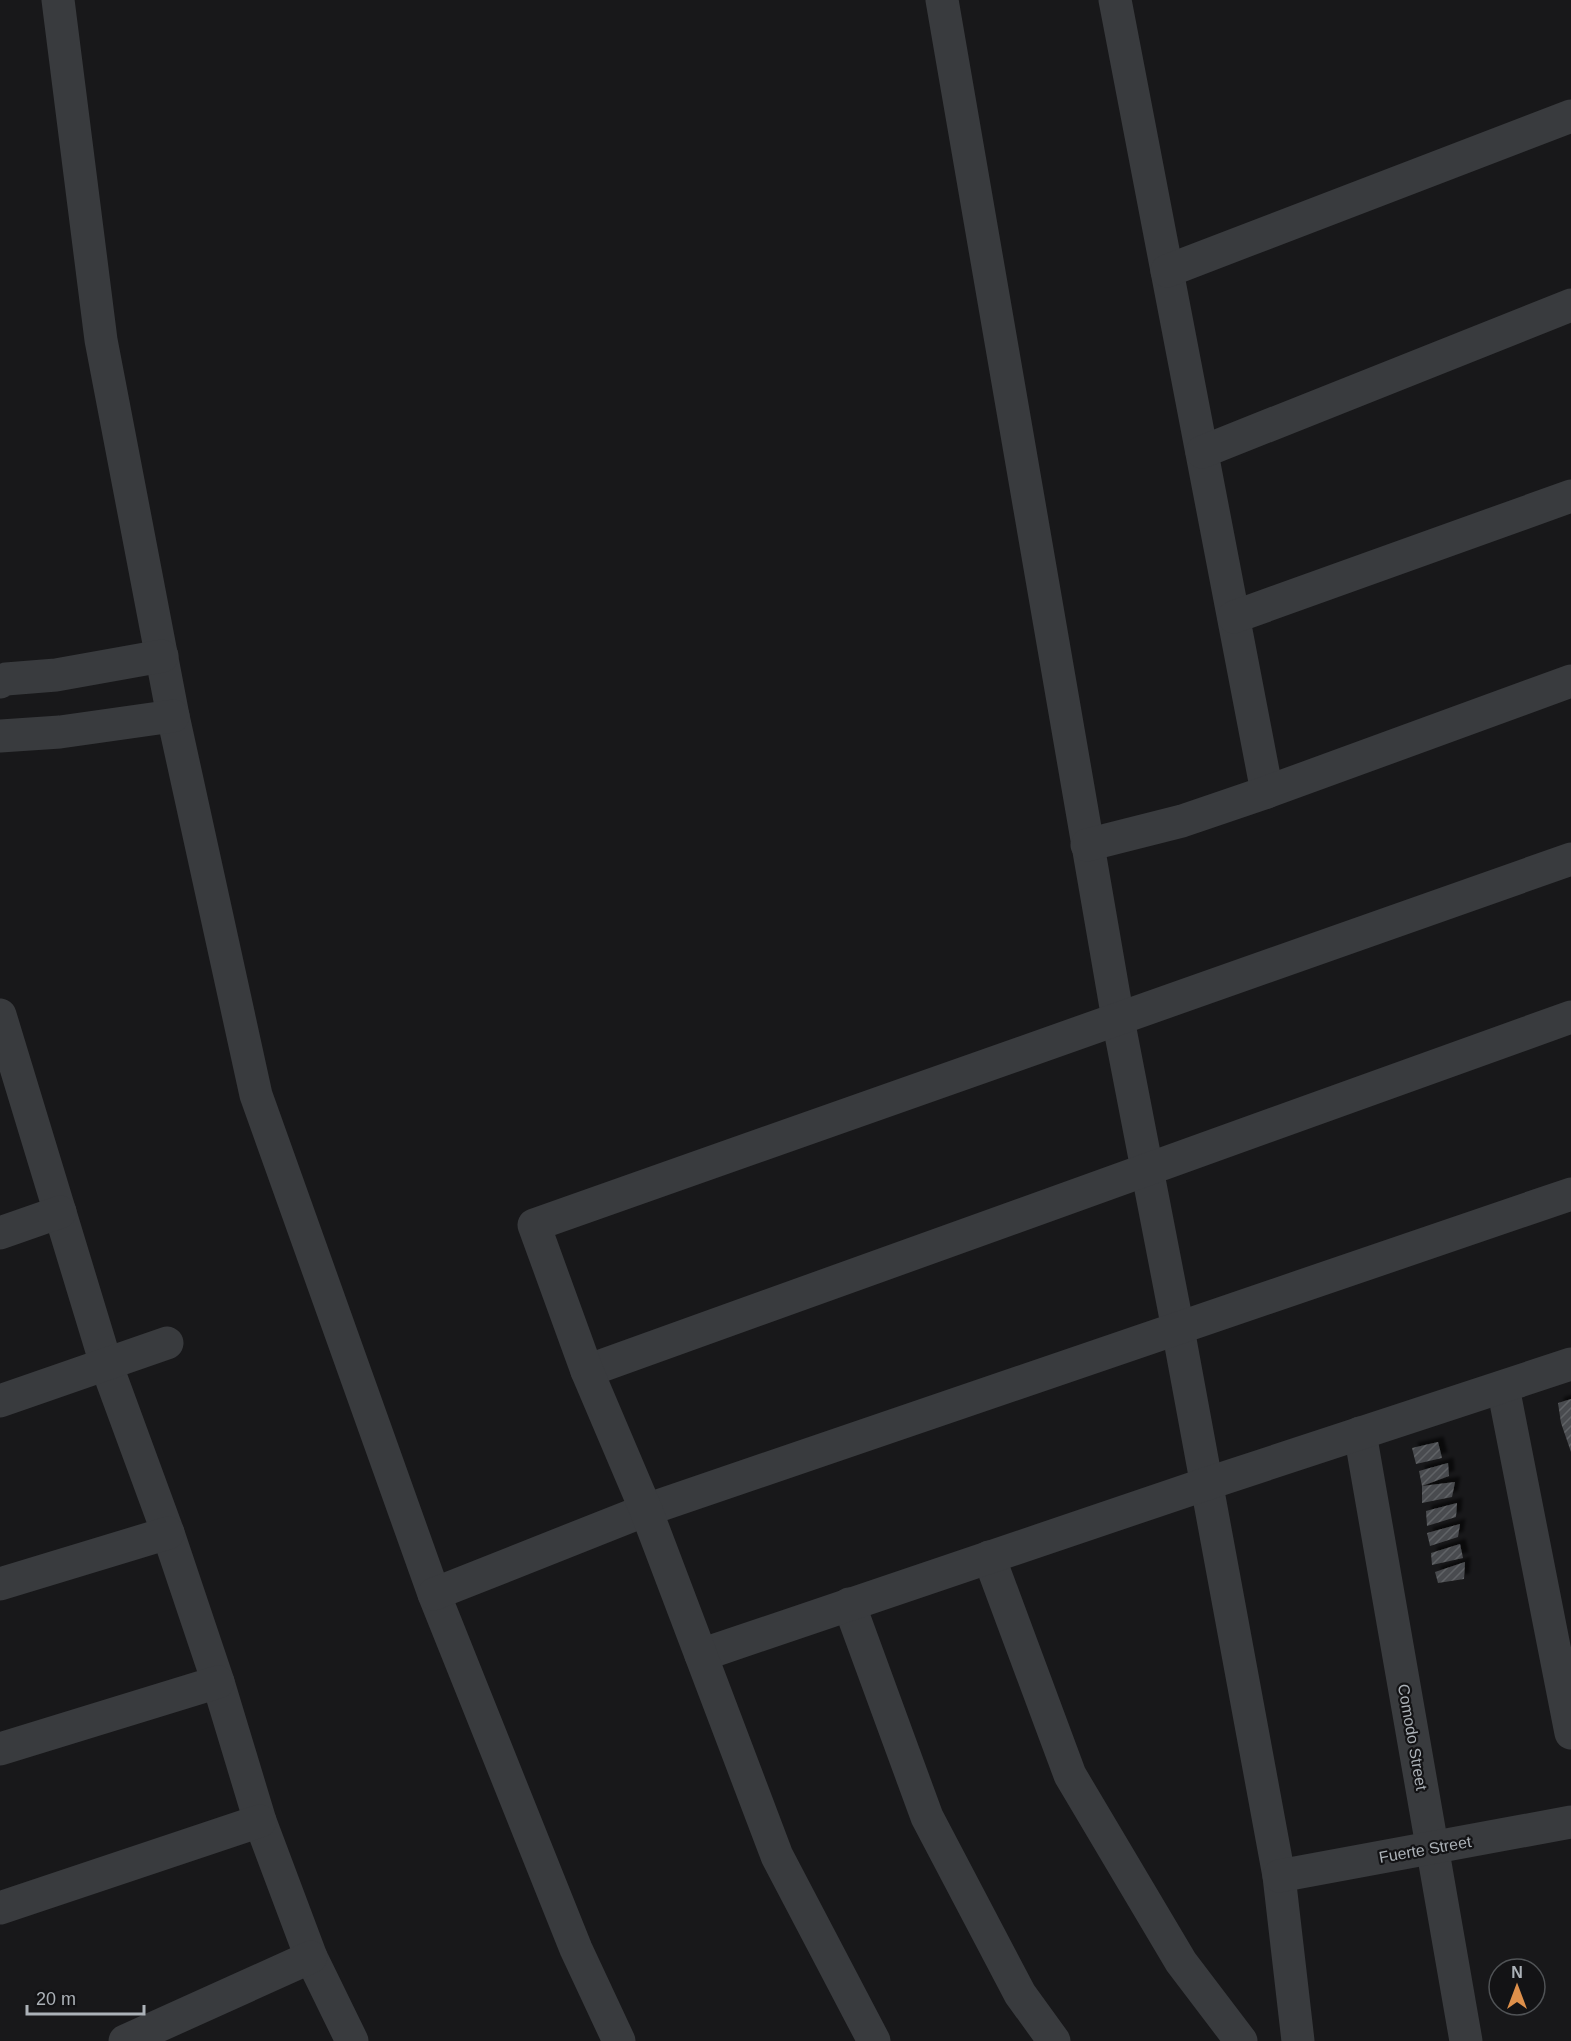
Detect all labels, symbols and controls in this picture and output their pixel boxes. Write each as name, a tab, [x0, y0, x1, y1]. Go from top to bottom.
street label: Comodo Street	[1395, 1683, 1430, 1792]
street label: Fuerte Street	[1378, 1833, 1473, 1866]
north arrow	[1487, 1957, 1547, 2017]
text: N	[1511, 1964, 1523, 1981]
scale bar	[27, 1978, 144, 2016]
text: 20 m	[36, 1989, 76, 2009]

